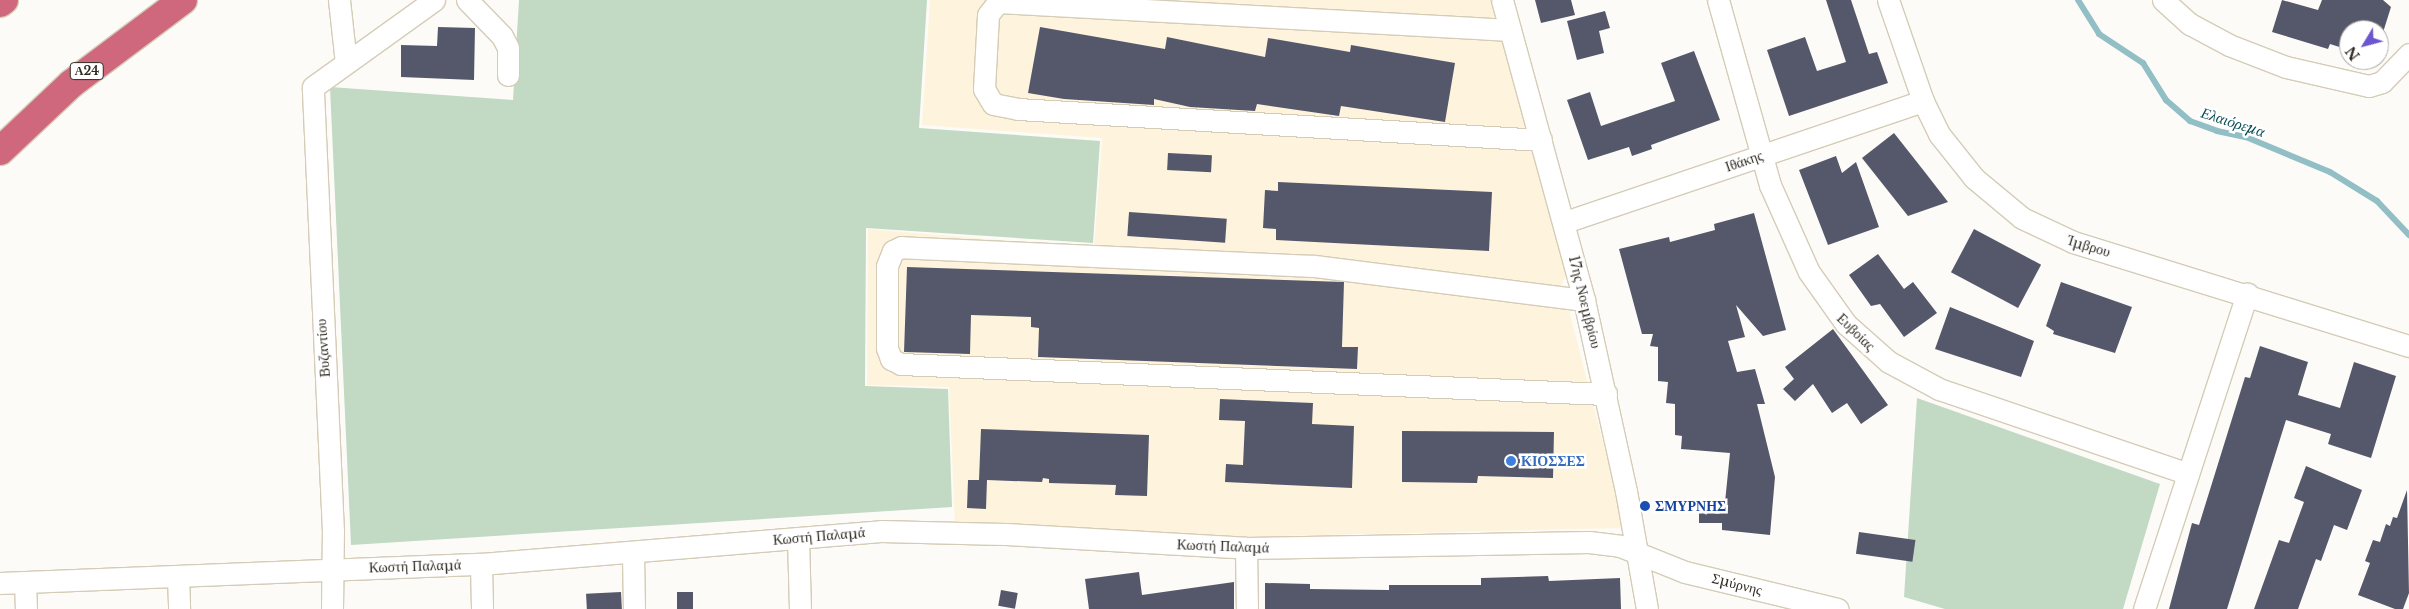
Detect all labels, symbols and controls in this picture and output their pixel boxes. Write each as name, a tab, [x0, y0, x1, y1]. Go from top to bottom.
north arrow	[2339, 20, 2389, 70]
text: N	[2342, 43, 2364, 64]
road number: Α24	[70, 61, 104, 80]
water label: Ελαιόρεμα	[2199, 103, 2267, 141]
street label: Ιθάκης	[1723, 147, 1765, 175]
street label: Ίμβρου	[2066, 232, 2112, 260]
street label: 17ης Νοεμβρίου	[1565, 254, 1605, 350]
street label: Ευβοίας	[1834, 310, 1878, 354]
street label: Βυζαντίου	[313, 318, 333, 378]
place label: ΚΙΟΣΣΕΣ	[1521, 453, 1585, 469]
marker: ΚΙΟΣΣΕΣ	[1505, 455, 1517, 467]
place label: ΣΜΥΡΝΗΣ	[1655, 498, 1726, 514]
marker: ΣΜΥΡΝΗΣ	[1639, 500, 1651, 512]
street label: Κωστή Παλαμά	[772, 524, 866, 548]
street label: Κωστή Παλαμά	[1177, 536, 1269, 556]
street label: Κωστή Παλαμά	[369, 556, 461, 576]
street label: Σμύρνης	[1710, 570, 1764, 598]

